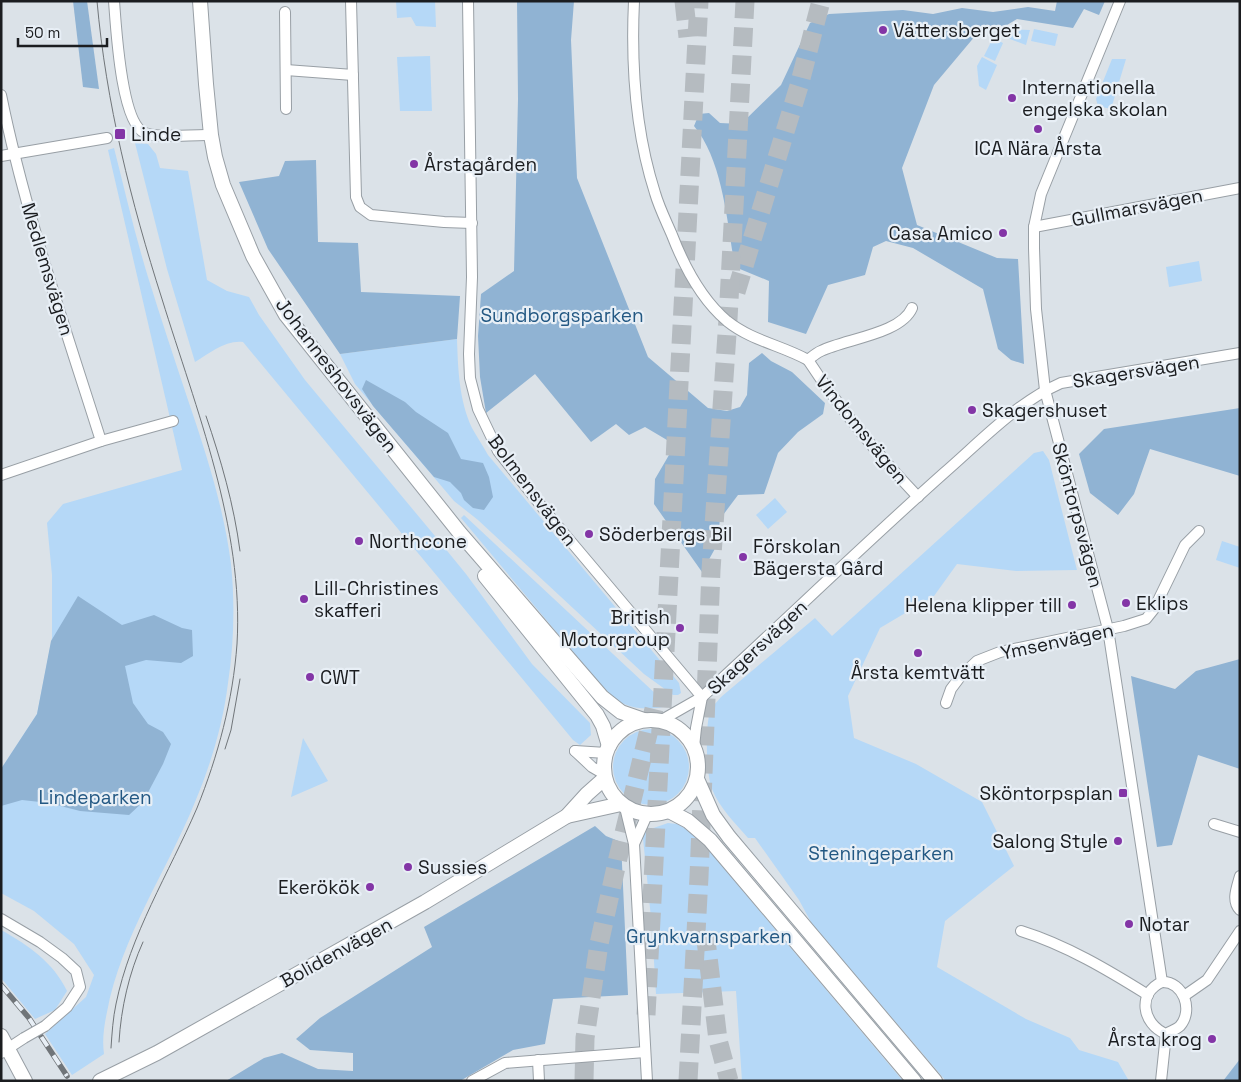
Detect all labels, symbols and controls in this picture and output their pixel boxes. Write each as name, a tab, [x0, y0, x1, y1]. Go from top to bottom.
scale bar	[18, 15, 106, 47]
place label: Vättersberget	[893, 18, 1020, 43]
text: 50 m	[25, 23, 60, 42]
marker: Vättersberget	[877, 24, 889, 36]
place label: Internationella engelska skolan	[1022, 75, 1168, 122]
marker: Internationella engelska skolan	[1006, 92, 1018, 104]
place label: Linde	[131, 122, 181, 147]
marker: ICA Nära Årsta	[1032, 123, 1044, 135]
marker: Linde	[113, 127, 127, 141]
place label: ICA Nära Årsta	[974, 136, 1102, 161]
place label: Årstagården	[424, 152, 537, 177]
marker: Årstagården	[408, 158, 420, 170]
street label: Gullmarsvägen	[1069, 183, 1205, 232]
street label: Medlemsvägen	[15, 200, 80, 339]
place label: Casa Amico	[888, 221, 993, 246]
marker: Casa Amico	[997, 227, 1009, 239]
street label: Johanneshovsvägen	[270, 293, 403, 458]
park label: Sundborgsparken	[480, 303, 644, 328]
street label: Skagersvägen	[1071, 349, 1201, 394]
street label: Vindomsvägen	[810, 369, 913, 489]
place label: Skagershuset	[982, 398, 1108, 423]
marker: Skagershuset	[966, 404, 978, 416]
street label: Bolmensvägen	[482, 429, 583, 551]
street label: Sköntorpsvägen	[1046, 440, 1109, 591]
place label: Söderbergs Bil	[599, 522, 732, 547]
marker: Söderbergs Bil	[583, 528, 595, 540]
place label: Northcone	[369, 529, 467, 554]
place label: Förskolan Bägersta Gård	[753, 534, 883, 581]
marker: Northcone	[353, 535, 365, 547]
marker: Förskolan Bägersta Gård	[737, 551, 749, 563]
place label: Lill-Christines skafferi	[314, 576, 439, 623]
place label: Eklips	[1136, 591, 1188, 616]
marker: Lill-Christines skafferi	[298, 593, 310, 605]
place label: Helena klipper till	[905, 593, 1062, 618]
street label: Skagersvägen	[702, 595, 813, 700]
marker: Eklips	[1120, 597, 1132, 609]
marker: Helena klipper till	[1066, 599, 1078, 611]
place label: British Motorgroup	[561, 605, 670, 652]
street label: Ymsenvägen	[998, 617, 1116, 666]
marker: British Motorgroup	[674, 622, 686, 634]
marker: Årsta kemtvätt	[912, 647, 924, 659]
place label: Årsta kemtvätt	[851, 660, 985, 685]
place label: CWT	[320, 665, 360, 690]
marker: CWT	[304, 671, 316, 683]
place label: Sköntorpsplan	[979, 781, 1113, 806]
park label: Lindeparken	[38, 785, 152, 810]
marker: Sköntorpsplan	[1117, 787, 1129, 799]
place label: Salong Style	[992, 829, 1108, 854]
marker: Salong Style	[1112, 835, 1124, 847]
park label: Steningeparken	[808, 841, 954, 866]
place label: Sussies	[418, 855, 487, 880]
marker: Sussies	[402, 861, 414, 873]
place label: Ekerökök	[278, 875, 360, 900]
marker: Ekerökök	[364, 881, 376, 893]
street label: Bolidenvägen	[276, 911, 397, 993]
place label: Notar	[1139, 912, 1190, 937]
marker: Notar	[1123, 918, 1135, 930]
park label: Grynkvarnsparken	[626, 924, 792, 949]
place label: Årsta krog	[1108, 1027, 1202, 1052]
marker: Årsta krog	[1206, 1033, 1218, 1045]

